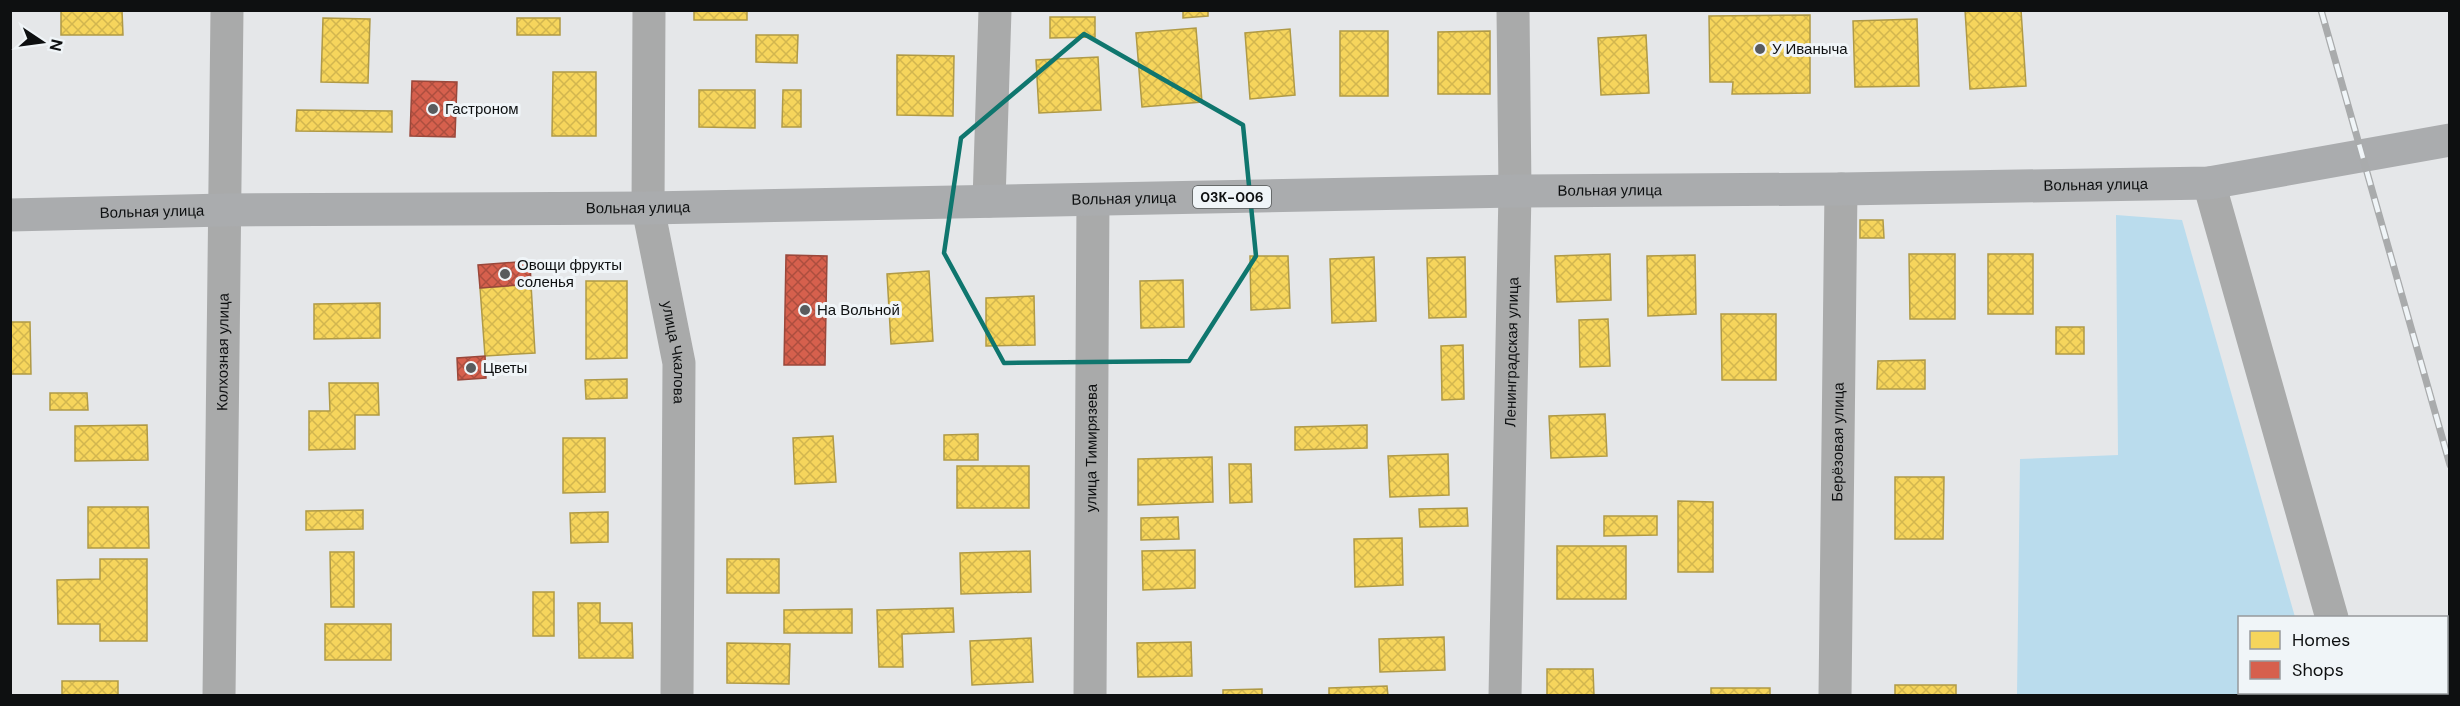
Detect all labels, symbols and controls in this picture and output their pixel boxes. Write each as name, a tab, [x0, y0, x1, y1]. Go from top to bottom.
north arrow	[12, 12, 72, 72]
text: N	[45, 37, 68, 53]
place label: У Иваныча	[1772, 39, 1848, 59]
marker: У Иваныча	[1753, 42, 1767, 56]
place label: Гастроном	[445, 99, 519, 119]
marker: Гастроном	[426, 102, 440, 116]
street label: Вольная улица	[2043, 174, 2149, 196]
street label: Вольная улица	[1557, 180, 1663, 201]
road number: 03К-006	[1193, 186, 1271, 208]
street label: Вольная улица	[1071, 188, 1177, 210]
street label: Вольная улица	[586, 197, 691, 218]
street label: Вольная улица	[99, 200, 205, 223]
place label: Овощи фрукты соленья	[517, 255, 622, 292]
marker: Овощи фрукты соленья	[498, 267, 512, 281]
street label: Ленинградская улица	[1500, 276, 1523, 427]
street label: Колхозная улица	[212, 292, 234, 411]
street label: улица Чкалова	[657, 299, 689, 405]
place label: На Вольной	[817, 300, 900, 320]
marker: На Вольной	[798, 303, 812, 317]
place label: Цветы	[483, 358, 527, 378]
marker: Цветы	[464, 361, 478, 375]
street label: Берёзовая улица	[1827, 382, 1849, 502]
street label: улица Тимирязева	[1081, 383, 1102, 512]
legend	[2238, 616, 2448, 694]
text: Homes	[2292, 628, 2350, 652]
text: Shops	[2292, 658, 2344, 682]

